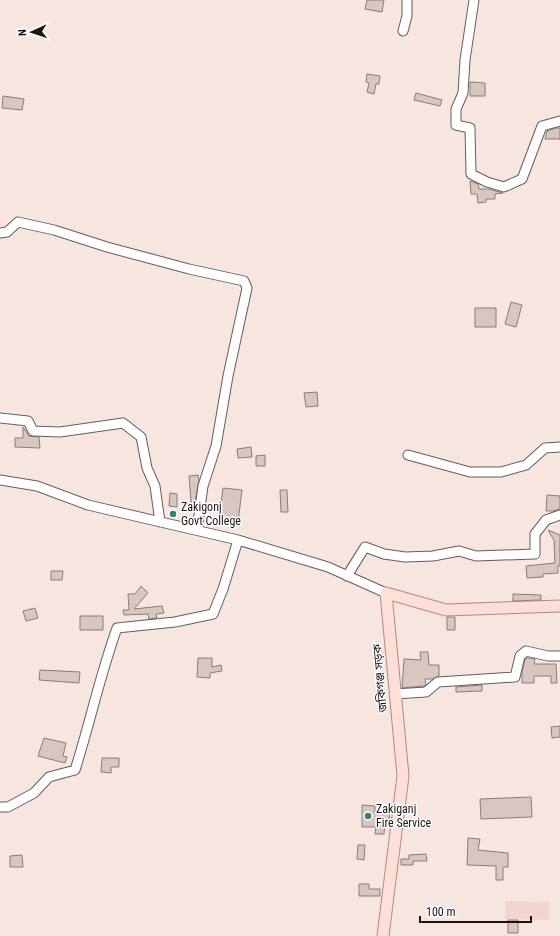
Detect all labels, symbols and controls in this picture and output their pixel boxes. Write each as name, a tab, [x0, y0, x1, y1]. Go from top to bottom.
north arrow	[12, 12, 52, 52]
text: N	[16, 29, 29, 36]
place label: Zakigonj Govt College	[181, 500, 241, 528]
marker: Zakigonj Govt College	[168, 509, 178, 519]
street label: জকিগঞ্জ সড়ক	[369, 643, 390, 714]
place label: Zakiganj Fire Service	[376, 802, 431, 830]
marker: Zakiganj Fire Service	[363, 811, 373, 821]
scale bar	[420, 898, 531, 924]
text: 100 m	[426, 905, 456, 919]

